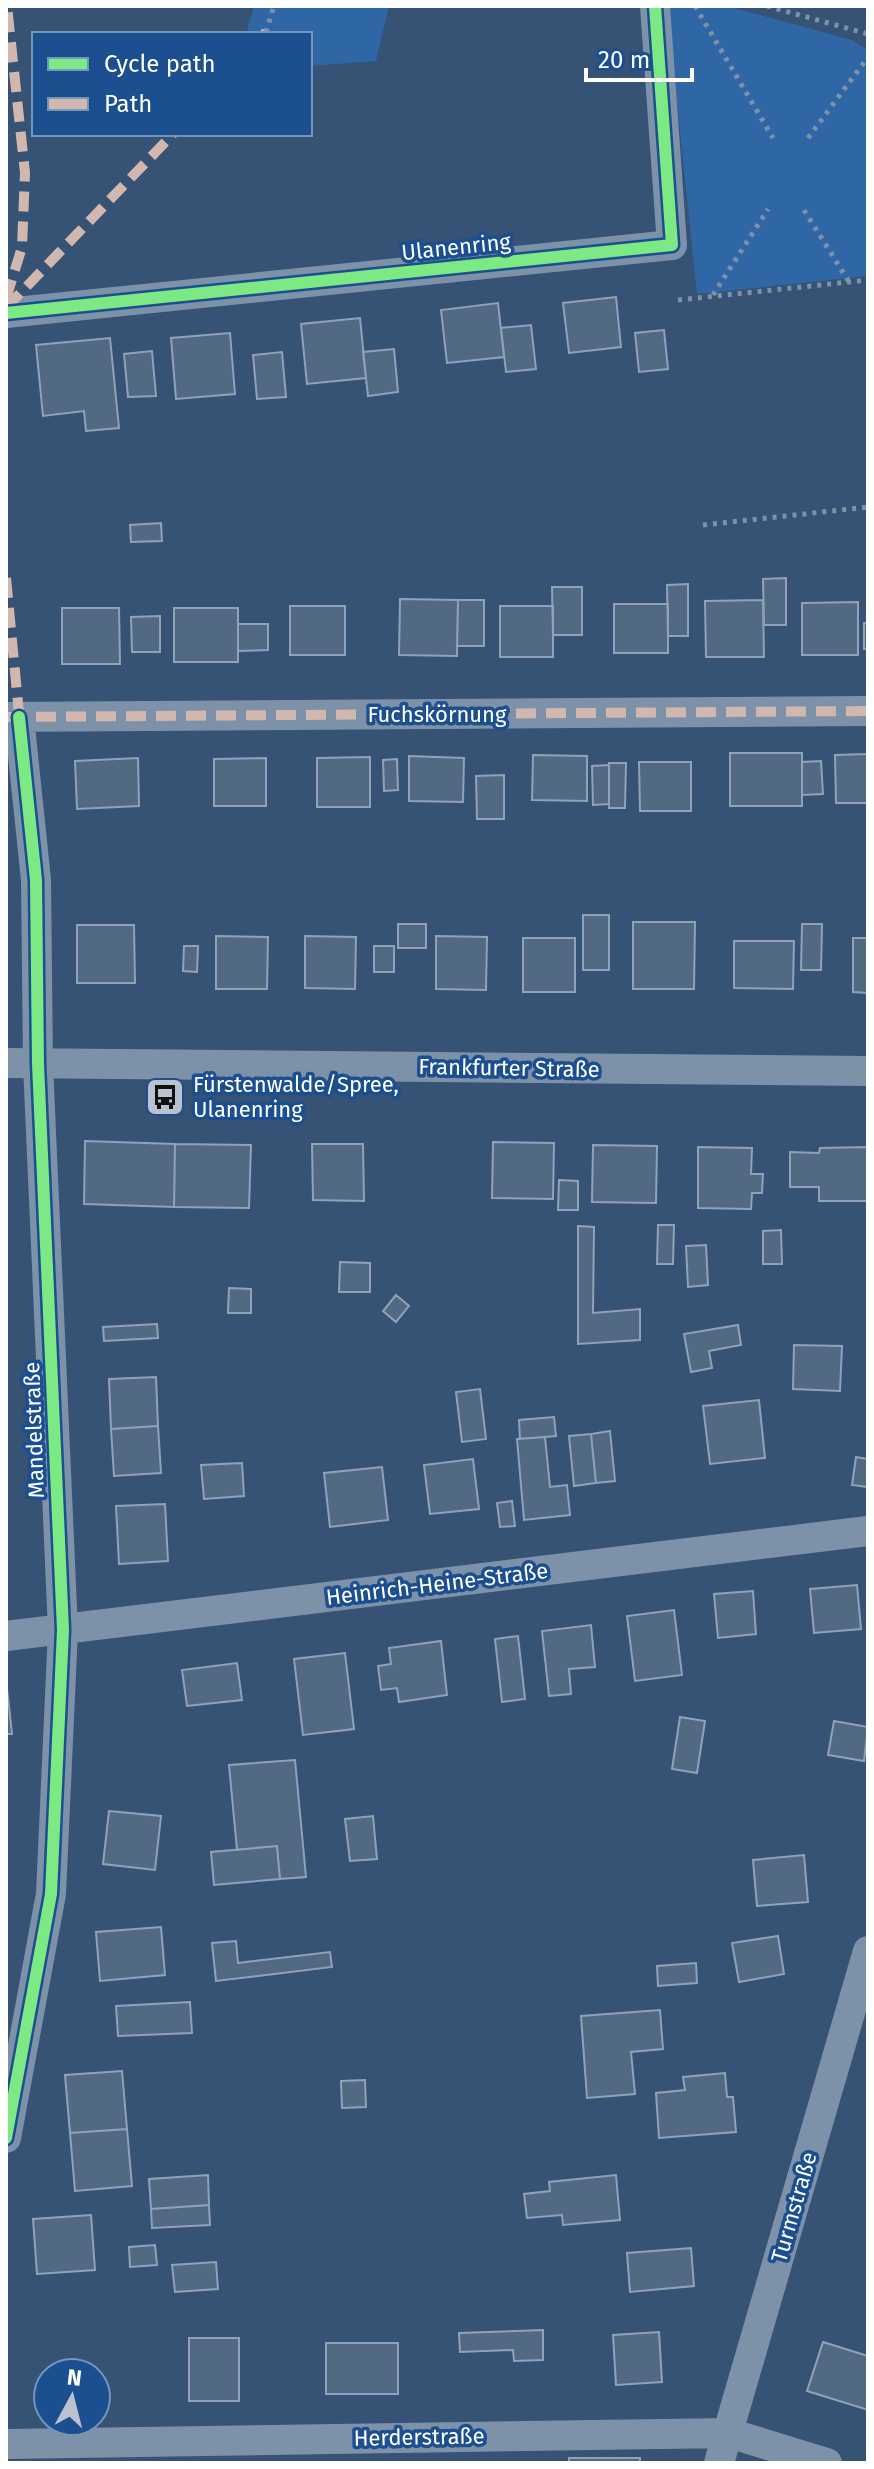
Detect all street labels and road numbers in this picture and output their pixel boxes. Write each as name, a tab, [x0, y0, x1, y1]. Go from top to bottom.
street label: Ulanenring	[400, 228, 513, 266]
street label: Fuchskörnung	[368, 701, 507, 728]
street label: Frankfurter Straße	[418, 1053, 600, 1083]
street label: Mandelstraße	[18, 1361, 50, 1499]
street label: Heinrich-Heine-Straße	[324, 1557, 550, 1611]
street label: Turmstraße	[765, 2149, 823, 2265]
street label: Herderstraße	[353, 2422, 485, 2452]

